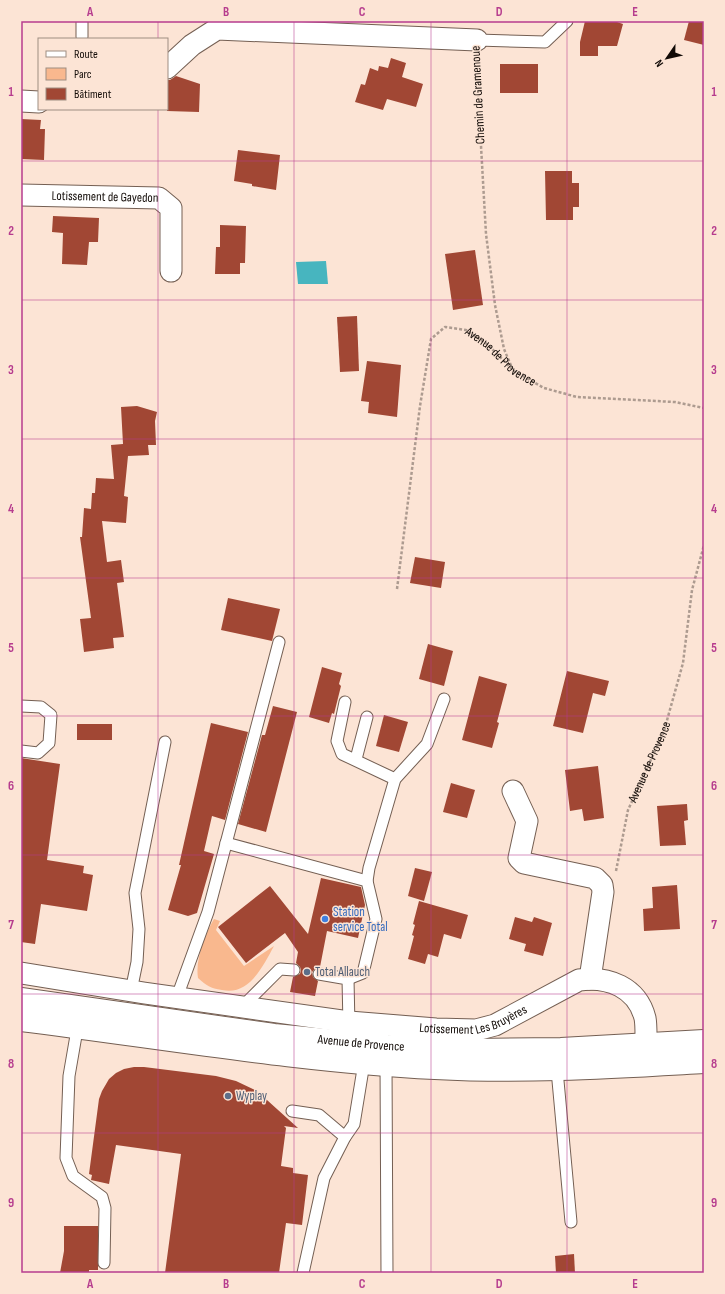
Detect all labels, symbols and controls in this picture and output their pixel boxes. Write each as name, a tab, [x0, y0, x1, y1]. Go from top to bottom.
text: A	[86, 4, 94, 20]
text: B	[223, 4, 229, 20]
text: C	[359, 4, 366, 20]
text: D	[496, 4, 503, 20]
text: E	[632, 4, 638, 20]
legend	[38, 38, 168, 110]
north arrow	[647, 38, 687, 78]
street label: Chemin de Gramenoue	[467, 45, 489, 145]
text: Route	[74, 47, 98, 62]
text: N	[652, 57, 666, 69]
text: Parc	[74, 67, 92, 82]
text: 1	[8, 84, 14, 100]
text: 1	[711, 84, 717, 100]
text: Bâtiment	[74, 87, 112, 102]
street label: Lotissement de Gayedon	[51, 188, 159, 206]
text: 2	[8, 223, 14, 239]
text: 2	[711, 223, 717, 239]
street label: Avenue de Provence	[461, 323, 539, 390]
text: 3	[8, 362, 14, 378]
text: 3	[711, 362, 717, 378]
text: 4	[8, 501, 14, 517]
text: 4	[711, 501, 717, 517]
text: 5	[8, 640, 14, 656]
text: 5	[711, 640, 717, 656]
street label: Avenue de Provence	[624, 720, 674, 806]
text: 6	[8, 778, 14, 794]
text: 6	[711, 778, 717, 794]
place label: Station service Total	[333, 904, 388, 935]
marker: Station service Total	[320, 914, 330, 924]
text: 7	[8, 917, 14, 933]
text: 7	[711, 917, 717, 933]
place label: Total Allauch	[315, 964, 370, 980]
marker: Total Allauch	[302, 967, 312, 977]
street label: Lotissement Les Bruyères	[419, 1001, 530, 1038]
street label: Avenue de Provence	[316, 1031, 405, 1055]
text: 8	[8, 1056, 14, 1072]
text: 8	[711, 1056, 717, 1072]
place label: Wyplay	[236, 1088, 267, 1104]
marker: Wyplay	[223, 1091, 233, 1101]
text: 9	[8, 1195, 14, 1211]
text: 9	[711, 1195, 717, 1211]
text: A	[86, 1276, 94, 1292]
text: B	[223, 1276, 229, 1292]
text: C	[359, 1276, 366, 1292]
text: D	[496, 1276, 503, 1292]
text: E	[632, 1276, 638, 1292]

